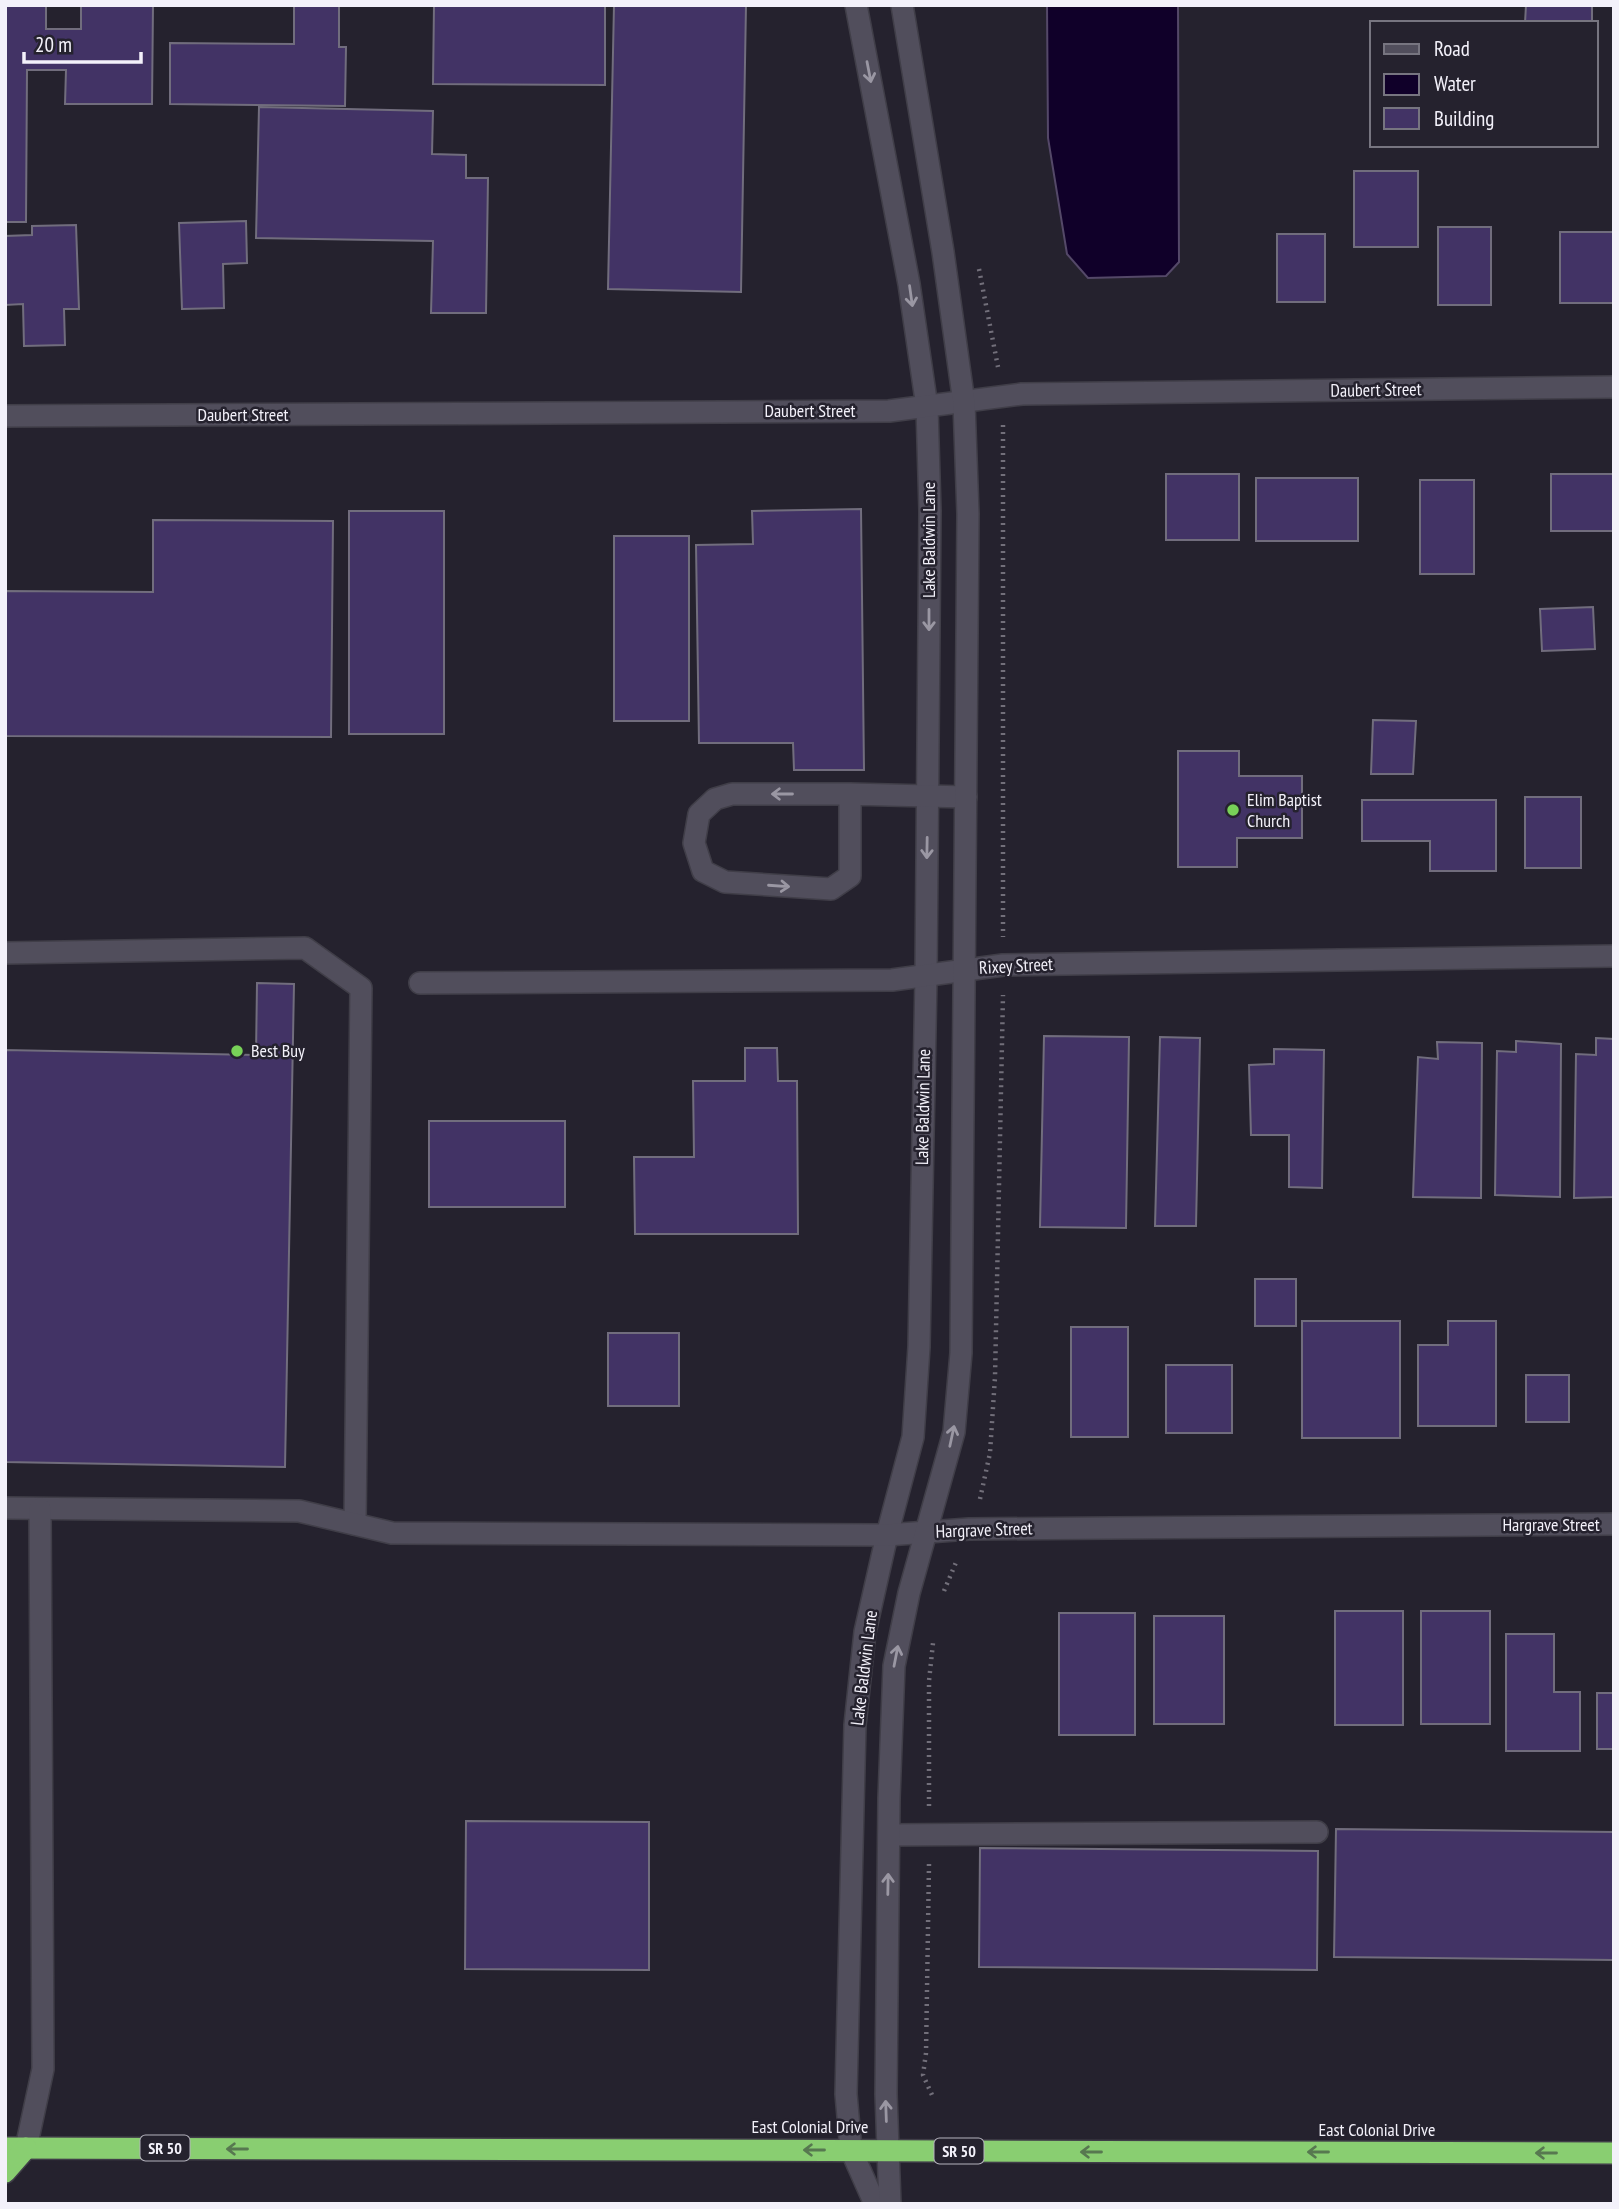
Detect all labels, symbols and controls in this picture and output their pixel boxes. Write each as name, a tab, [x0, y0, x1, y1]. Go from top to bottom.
scale bar	[24, 21, 142, 65]
legend	[1370, 21, 1598, 147]
text: 20 m	[35, 31, 72, 58]
text: Road	[1434, 35, 1470, 62]
one-way arrow	[862, 60, 876, 83]
text: Water	[1434, 70, 1476, 97]
text: Building	[1434, 105, 1494, 132]
one-way arrow	[905, 284, 918, 307]
street label: Daubert Street	[1330, 377, 1422, 402]
street label: Daubert Street	[764, 399, 856, 422]
street label: Daubert Street	[197, 403, 289, 426]
street label: Lake Baldwin Lane	[917, 482, 940, 598]
one-way arrow	[922, 608, 936, 631]
one-way arrow	[771, 787, 794, 801]
place label: Elim Baptist Church	[1247, 788, 1322, 832]
marker: Elim Baptist Church	[1225, 802, 1241, 818]
one-way arrow	[920, 836, 934, 859]
one-way arrow	[767, 879, 790, 892]
street label: Rixey Street	[978, 952, 1054, 979]
place label: Best Buy	[251, 1039, 305, 1062]
marker: Best Buy	[229, 1043, 245, 1059]
street label: Lake Baldwin Lane	[910, 1049, 935, 1165]
one-way arrow	[946, 1425, 960, 1448]
street label: Hargrave Street	[1502, 1513, 1600, 1536]
street label: Hargrave Street	[935, 1516, 1033, 1543]
street label: Lake Baldwin Lane	[845, 1609, 882, 1727]
one-way arrow	[890, 1645, 903, 1668]
one-way arrow	[881, 1872, 895, 1895]
one-way arrow	[880, 2100, 893, 2123]
street label: East Colonial Drive	[752, 2115, 868, 2138]
street label: East Colonial Drive	[1319, 2118, 1435, 2141]
road number: SR 50	[140, 2136, 190, 2160]
road number: SR 50	[934, 2138, 984, 2164]
one-way arrow	[226, 2142, 249, 2156]
one-way arrow	[803, 2143, 826, 2157]
one-way arrow	[1079, 2145, 1102, 2158]
one-way arrow	[1307, 2145, 1330, 2159]
one-way arrow	[1534, 2146, 1557, 2160]

